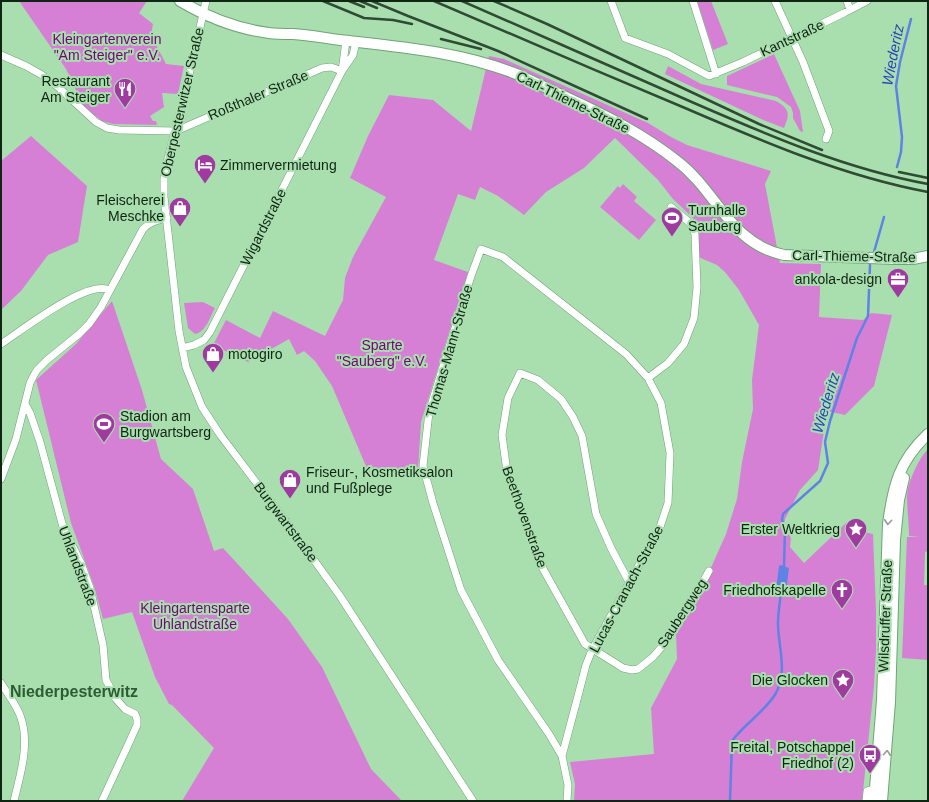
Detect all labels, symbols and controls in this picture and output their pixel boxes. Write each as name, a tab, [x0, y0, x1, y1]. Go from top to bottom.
street label: Kantstraße	[758, 16, 827, 60]
water label: Wiederitz	[878, 22, 907, 87]
street label: Oberpesterwitzer Straße	[157, 26, 207, 178]
park label: Kleingartenverein "Am Steiger" e.V.	[53, 31, 161, 63]
street label: Roßthaler Straße	[205, 67, 311, 123]
street label: Carl-Thieme-Straße	[514, 68, 632, 136]
place label: Restaurant Am Steiger	[41, 73, 110, 105]
restaurant icon: Restaurant Am Steiger	[112, 76, 138, 109]
hotel icon: Zimmervermietung	[192, 152, 218, 185]
place label: Zimmervermietung	[220, 157, 337, 173]
street label: Wigardstraße	[237, 186, 289, 268]
place label: Fleischerei Meschke	[96, 192, 164, 224]
shop icon: Fleischerei Meschke	[167, 195, 193, 228]
place label: Turnhalle Sauberg	[688, 202, 746, 234]
sports icon: Turnhalle Sauberg	[659, 205, 685, 238]
street label: Carl-Thieme-Straße	[792, 247, 916, 265]
office icon: ankola-design	[885, 266, 911, 299]
place label: ankola-design	[795, 271, 882, 287]
street label: Thomas-Mann-Straße	[422, 283, 476, 419]
park label: Sparte "Sauberg" e.V.	[337, 337, 427, 369]
shop icon: motogiro	[200, 341, 226, 374]
place label: motogiro	[228, 346, 283, 362]
water label: Wiederitz	[808, 370, 843, 435]
place label: Stadion am Burgwartsberg	[120, 408, 211, 440]
sports icon: Stadion am Burgwartsberg	[91, 411, 117, 444]
place label: Friseur-, Kosmetiksalon und Fußplege	[306, 464, 453, 496]
street label: Beethovenstraße	[499, 464, 551, 570]
shop icon: Friseur-, Kosmetiksalon und Fußplege	[277, 467, 303, 500]
street label: Burgwartstraße	[251, 479, 321, 565]
place icon: Erster Weltkrieg	[843, 516, 869, 549]
one-way arrow	[884, 519, 893, 525]
place label: Erster Weltkrieg	[741, 521, 840, 537]
street label: Lucas-Cranach-Straße	[586, 523, 666, 655]
street label: Uhlandstraße	[55, 524, 101, 608]
street label: Wilsdruffer Straße	[875, 559, 895, 673]
street label: Saubergweg	[654, 576, 710, 650]
church icon: Friedhofskapelle	[829, 577, 855, 610]
place label: Friedhofskapelle	[723, 582, 826, 598]
park label: Kleingartensparte Uhlandstraße	[140, 600, 250, 632]
place icon: Die Glocken	[830, 667, 856, 700]
place label: Die Glocken	[752, 672, 828, 688]
district label: Niederpesterwitz	[10, 683, 138, 700]
place label: Freital, Potschappel Friedhof (2)	[730, 739, 854, 771]
bus stop icon: Freital, Potschappel Friedhof (2)	[857, 742, 883, 775]
one-way arrow	[882, 750, 891, 756]

